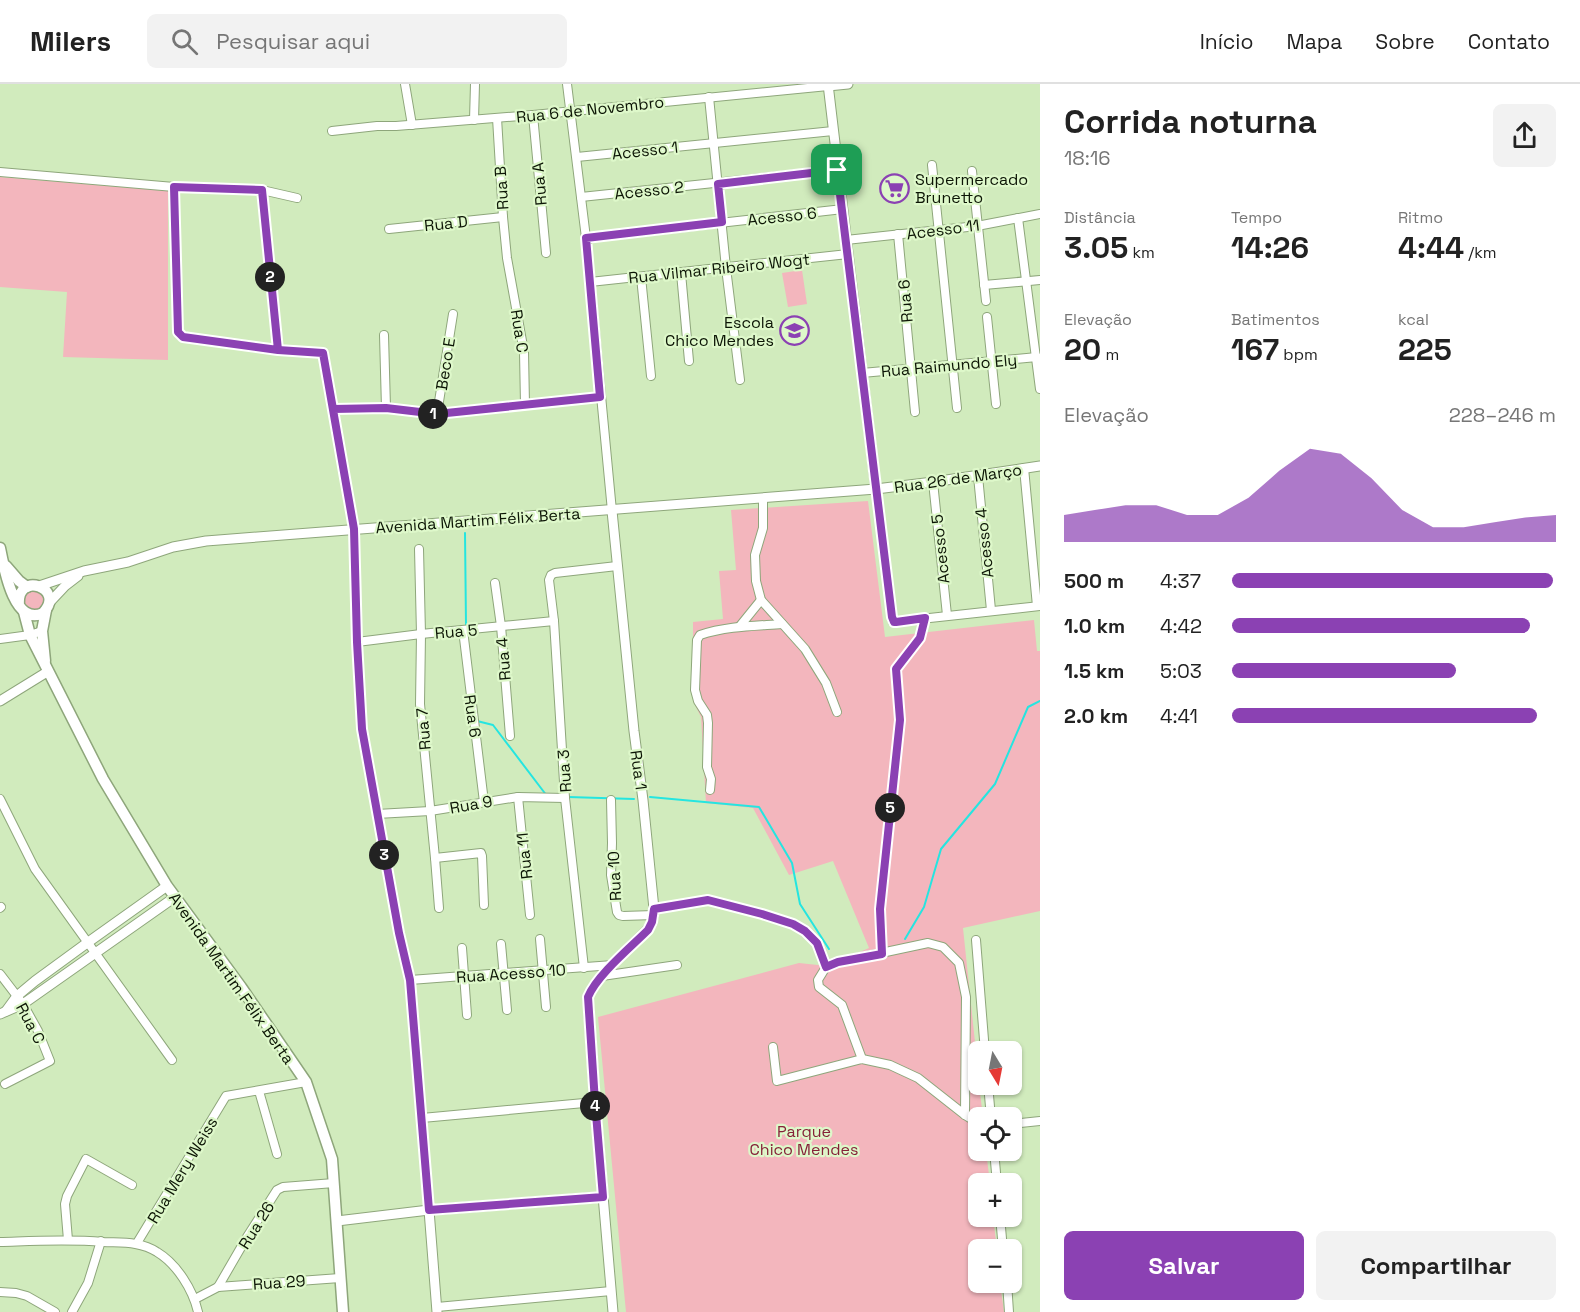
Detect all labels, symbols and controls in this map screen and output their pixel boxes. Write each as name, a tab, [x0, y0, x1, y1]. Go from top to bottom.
search box	[147, 14, 567, 68]
text: Milers	[30, 23, 111, 59]
icon: search	[168, 25, 201, 58]
text: Pesquisar aqui	[216, 27, 370, 55]
text: Início	[1200, 28, 1253, 55]
text: Mapa	[1286, 28, 1342, 55]
text: Sobre	[1375, 28, 1435, 55]
text: Contato	[1468, 28, 1550, 55]
street label: Rua 6 de Novembro	[515, 91, 665, 128]
text: Corrida noturna	[1064, 101, 1317, 143]
button: share	[1493, 104, 1556, 167]
street label: Acesso 1	[611, 137, 679, 164]
pin	[811, 144, 862, 195]
text: 18:16	[1064, 145, 1110, 171]
icon: arrive	[820, 153, 853, 186]
street label: Rua A	[527, 162, 552, 206]
street label: Rua B	[489, 165, 514, 211]
place label: Supermercado Brunetto	[915, 169, 1028, 208]
supermarket icon: Supermercado Brunetto	[878, 172, 910, 204]
street label: Acesso 2	[613, 176, 685, 205]
street label: Acesso 6	[746, 202, 818, 231]
text: Distância	[1064, 207, 1136, 228]
text: Tempo	[1231, 207, 1282, 228]
text: Ritmo	[1398, 207, 1443, 228]
street label: Rua D	[423, 211, 469, 236]
street label: Acesso 11	[905, 215, 981, 244]
text: 3.05	[1064, 228, 1128, 267]
text: 14:26	[1231, 228, 1309, 267]
text: 4:44	[1398, 228, 1464, 267]
text: km	[1128, 242, 1155, 263]
text: /km	[1464, 242, 1497, 263]
street label: Rua Vilmar Ribeiro Wogt	[627, 249, 811, 288]
pin: 2	[255, 262, 285, 292]
text: 2	[265, 266, 275, 287]
street label: Rua 6	[893, 279, 918, 323]
street label: Rua C	[506, 308, 533, 354]
text: Elevação	[1064, 309, 1132, 330]
text: Batimentos	[1231, 309, 1320, 330]
text: kcal	[1398, 309, 1429, 330]
place label: Escola Chico Mendes	[665, 312, 774, 351]
school or university icon: Escola Chico Mendes	[779, 315, 811, 347]
text: 20	[1064, 330, 1101, 369]
text: 167	[1231, 330, 1279, 369]
text: 225	[1398, 330, 1452, 369]
street label: Beco E	[431, 336, 460, 392]
text: m	[1101, 344, 1119, 365]
text: bpm	[1279, 344, 1318, 365]
street label: Rua Raimundo Ely	[880, 349, 1018, 382]
pin: 1	[418, 399, 448, 429]
text: Elevação	[1064, 402, 1149, 428]
text: 228–246 m	[1449, 402, 1556, 428]
text: 1	[429, 403, 437, 424]
street label: Rua 26 de Março	[893, 459, 1023, 498]
street label: Avenida Martim Félix Berta	[375, 503, 581, 538]
street label: Acesso 4	[970, 507, 999, 579]
street label: Acesso 5	[926, 513, 955, 585]
text: 500 m	[1064, 568, 1124, 594]
text: 4:37	[1160, 568, 1201, 594]
text: 1.0 km	[1064, 613, 1125, 639]
text: 4:42	[1160, 613, 1202, 639]
street label: Rua 5	[434, 619, 478, 644]
street label: Rua 4	[491, 637, 516, 681]
text: 1.5 km	[1064, 658, 1124, 684]
text: 5:03	[1160, 658, 1202, 684]
street label: Rua 6	[459, 693, 486, 739]
text: 2.0 km	[1064, 703, 1128, 729]
text: 4:41	[1160, 703, 1198, 729]
street label: Rua 7	[411, 707, 436, 751]
street label: Rua 3	[553, 749, 576, 793]
street label: Rua 1	[625, 749, 652, 791]
street label: Rua 9	[448, 790, 494, 819]
pin: 5	[875, 793, 905, 823]
text: 5	[885, 797, 895, 818]
street label: Rua 11	[512, 832, 537, 880]
pin: 3	[369, 840, 399, 870]
text: 3	[379, 844, 389, 865]
street label: Rua 10	[603, 850, 626, 902]
street label: Avenida Martim Félix Berta	[164, 888, 299, 1068]
street label: Rua Acesso 10	[455, 959, 567, 988]
street label: Rua C	[11, 999, 50, 1047]
north arrow	[968, 1041, 1022, 1095]
map controls	[968, 1041, 1022, 1293]
pin: 4	[580, 1091, 610, 1121]
text: 4	[590, 1095, 600, 1116]
button: locate	[968, 1107, 1022, 1161]
street label: Rua Mery Weiss	[142, 1113, 222, 1227]
park label: Parque Chico Mendes	[750, 1121, 858, 1160]
button: +	[968, 1173, 1022, 1227]
street label: Rua 26	[234, 1197, 279, 1253]
button: Salvar	[1064, 1231, 1304, 1300]
button: Compartilhar	[1316, 1231, 1556, 1300]
button: −	[968, 1239, 1022, 1293]
street label: Rua 29	[252, 1270, 306, 1295]

